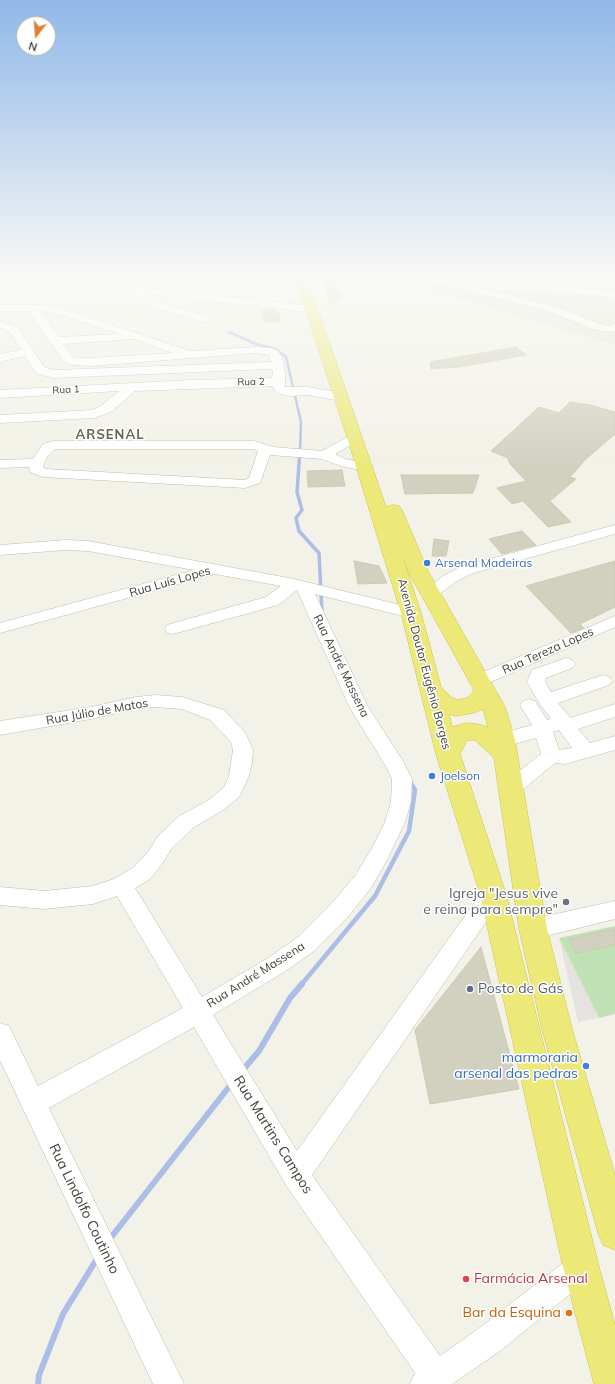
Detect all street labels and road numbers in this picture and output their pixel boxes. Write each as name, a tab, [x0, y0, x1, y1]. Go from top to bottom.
street label: Rua 2	[237, 376, 265, 388]
street label: Rua 1	[52, 383, 80, 397]
street label: Rua Luís Lopes	[128, 564, 212, 600]
street label: Avenida Doutor Eugênio Borges	[394, 577, 454, 751]
street label: Rua André Massena	[310, 612, 372, 720]
street label: Rua Tereza Lopes	[500, 624, 596, 678]
street label: Rua Júlio de Matos	[45, 696, 149, 728]
street label: Rua André Massena	[204, 939, 308, 1011]
street label: Rua Martins Campos	[230, 1073, 316, 1197]
street label: Rua Lindolfo Coutinho	[45, 1141, 123, 1277]

